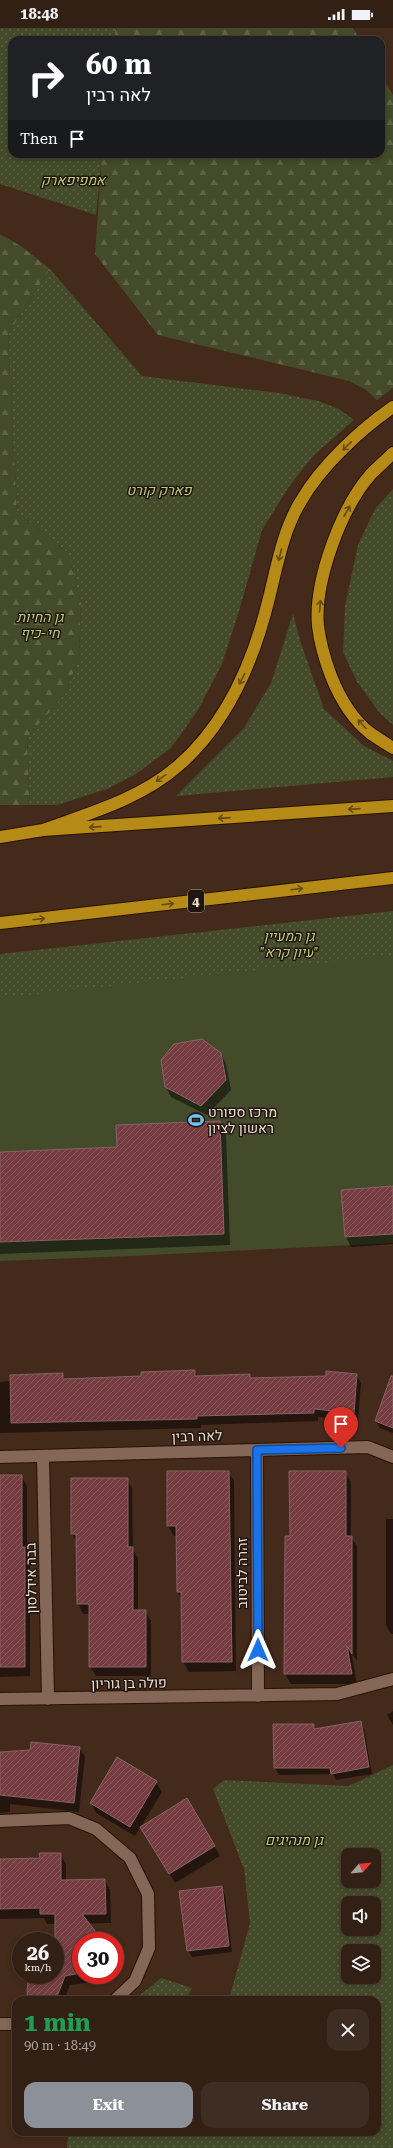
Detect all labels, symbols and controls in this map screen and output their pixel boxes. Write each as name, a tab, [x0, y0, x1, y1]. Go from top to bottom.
text: 18:48	[20, 5, 58, 23]
text: 60 m	[86, 48, 151, 81]
icon: right	[20, 52, 72, 104]
text: לאה רבין	[86, 84, 151, 105]
icon: arrive	[66, 128, 88, 150]
text: Then	[20, 130, 58, 148]
park label: אמפיפארק	[41, 172, 107, 188]
one-way arrow	[342, 441, 352, 451]
park label: פארק קורט	[126, 482, 193, 498]
one-way arrow	[344, 505, 351, 517]
one-way arrow	[276, 548, 284, 561]
one-way arrow	[316, 600, 323, 613]
park label: גן החיות חי-כיף	[17, 609, 65, 641]
one-way arrow	[237, 672, 245, 684]
one-way arrow	[358, 720, 367, 730]
one-way arrow	[155, 774, 166, 782]
one-way arrow	[348, 805, 361, 812]
one-way arrow	[218, 814, 231, 821]
one-way arrow	[89, 823, 102, 830]
one-way arrow	[290, 885, 303, 893]
road number: 4	[188, 890, 204, 912]
one-way arrow	[161, 900, 174, 908]
one-way arrow	[32, 915, 45, 923]
park label: גן המעיין "עיון קרא"	[259, 928, 319, 960]
place label: מרכז ספורט ראשון לציון	[208, 1104, 277, 1136]
sports icon: מרכז ספורט ראשון לציון	[187, 1111, 205, 1129]
pin	[324, 1407, 358, 1448]
icon: arrive	[330, 1413, 352, 1435]
street label: לאה רבין	[172, 1427, 222, 1445]
street label: זהרה לביטוב	[234, 1538, 250, 1608]
street label: בבה אידלסון	[22, 1542, 40, 1614]
position arrow	[237, 1629, 279, 1671]
street label: פולה בן גוריון	[91, 1674, 167, 1692]
park label: גן מנהיגים	[265, 1832, 325, 1848]
north arrow	[341, 1848, 381, 1888]
map controls	[341, 1848, 381, 1984]
button: sound	[341, 1896, 381, 1936]
speed limit sign: 30	[72, 1932, 124, 1984]
text: 26	[27, 1941, 49, 1965]
button: layers	[341, 1944, 381, 1984]
text: km/h	[25, 1962, 51, 1973]
text: 1 min	[24, 2009, 91, 2037]
button: close	[327, 2009, 369, 2051]
text: 90 m · 18:49	[24, 2038, 96, 2053]
button: Exit	[24, 2082, 193, 2128]
button: Share	[201, 2082, 369, 2128]

